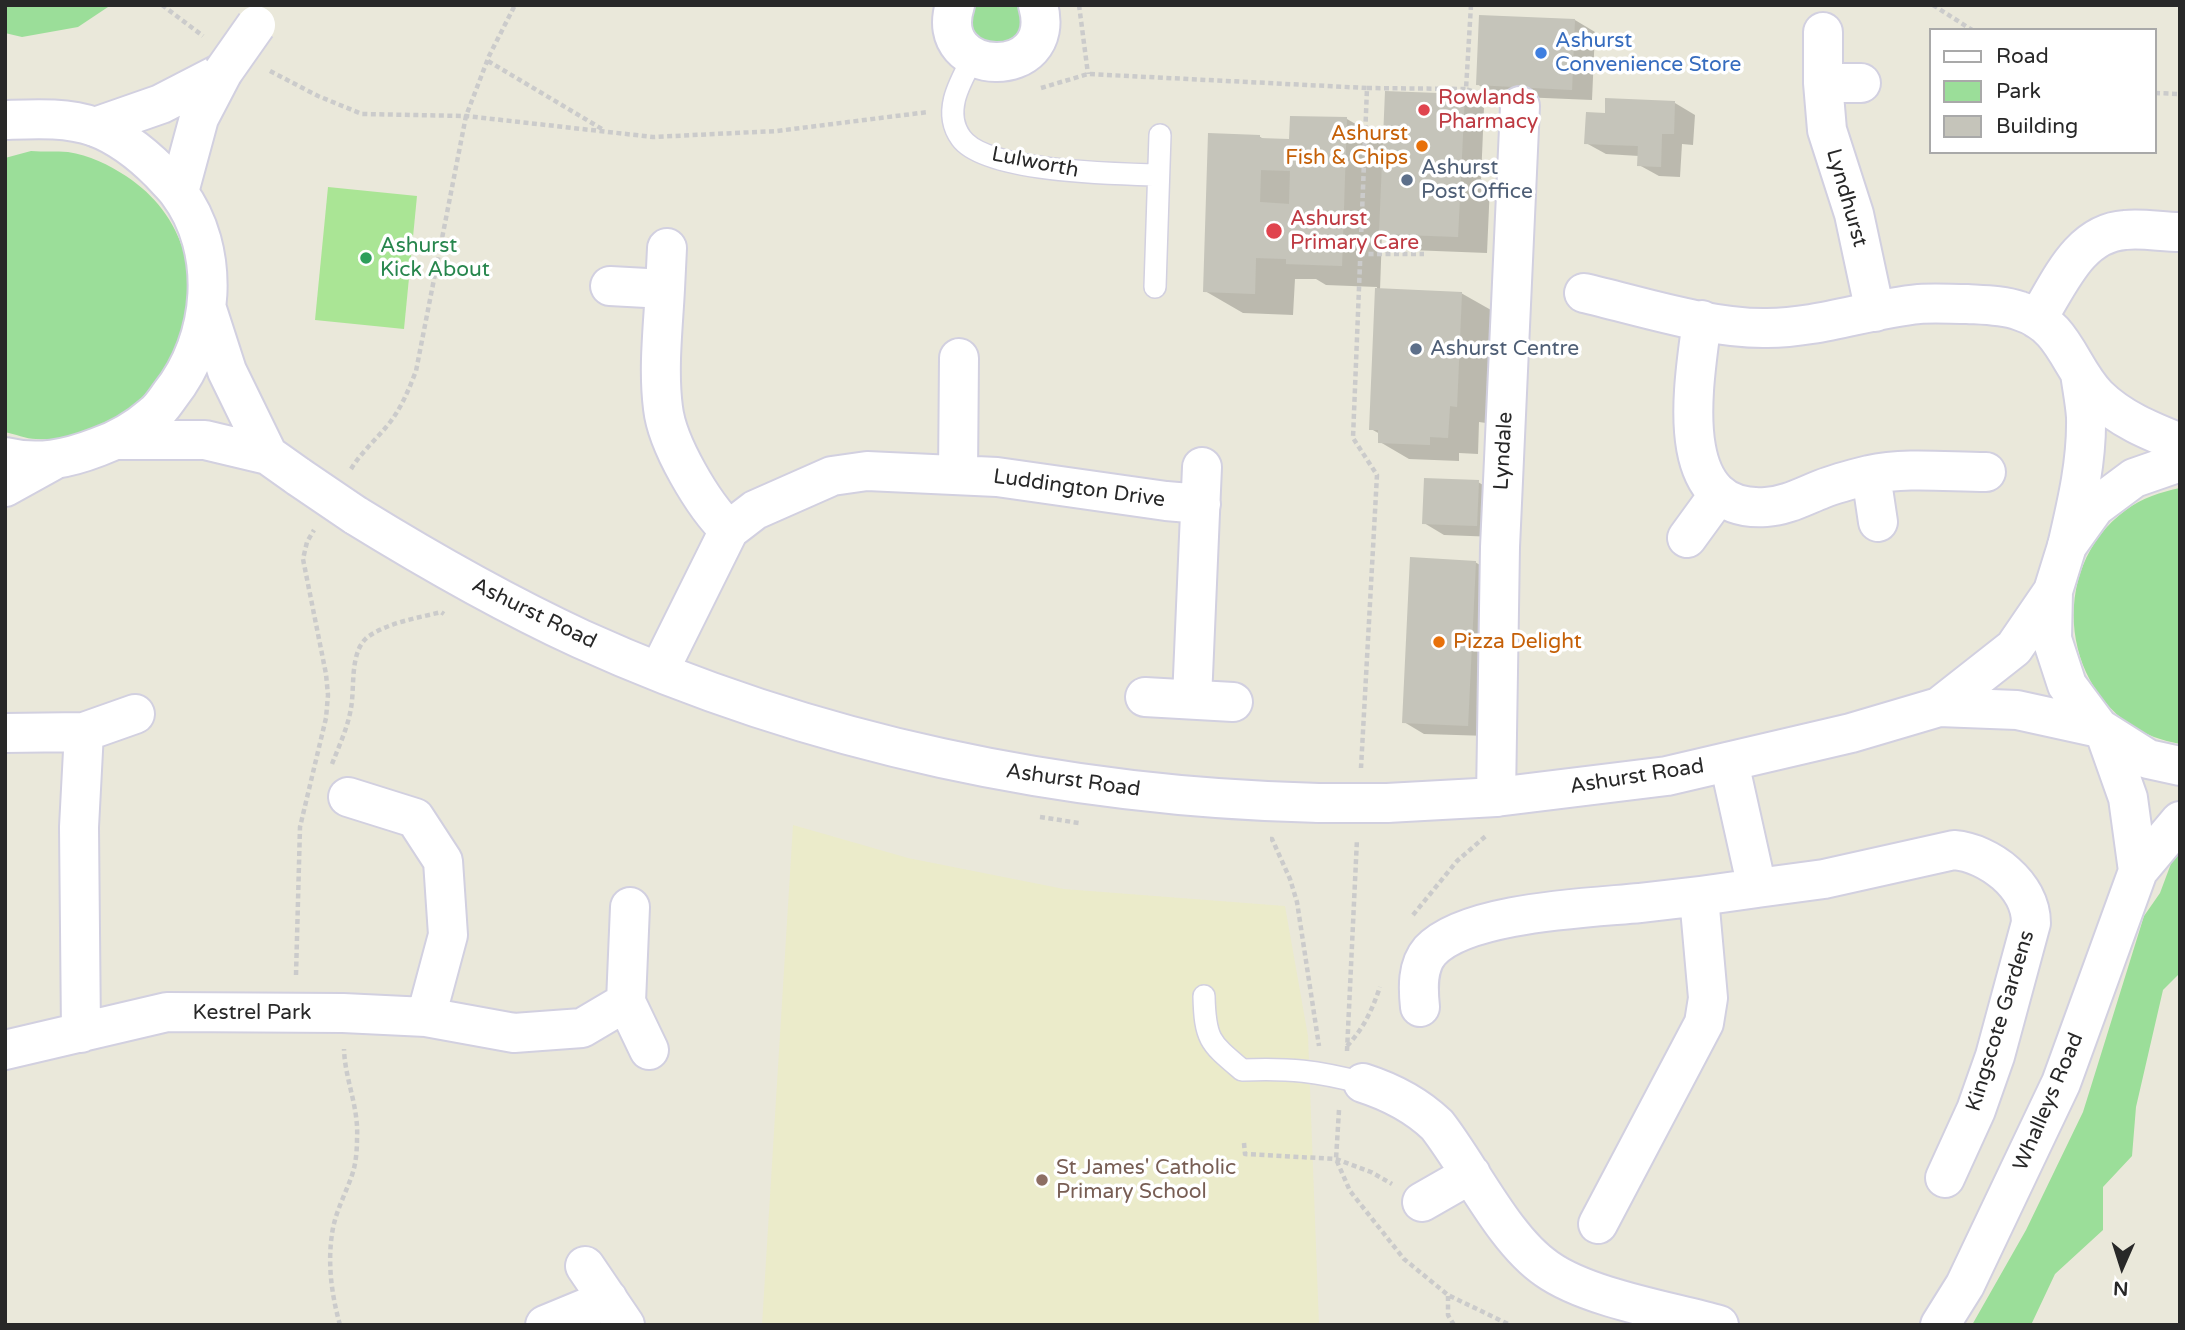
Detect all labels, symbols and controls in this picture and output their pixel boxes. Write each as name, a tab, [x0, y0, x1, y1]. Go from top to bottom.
place label: Ashurst Convenience Store	[1555, 28, 1741, 78]
legend	[1930, 28, 2157, 154]
text: Road	[1996, 44, 2049, 69]
marker: Ashurst Convenience Store	[1533, 45, 1549, 61]
text: Park	[1996, 79, 2041, 104]
place label: Rowlands Pharmacy	[1438, 85, 1538, 135]
marker: Rowlands Pharmacy	[1416, 102, 1432, 118]
text: Building	[1996, 114, 2078, 139]
place label: Ashurst Fish & Chips	[1285, 121, 1408, 171]
marker: Ashurst Fish & Chips	[1414, 138, 1430, 154]
street label: Lulworth	[989, 142, 1081, 184]
street label: Lyndhurst	[1820, 146, 1872, 250]
place label: Ashurst Post Office	[1421, 155, 1533, 205]
marker: Ashurst Post Office	[1399, 172, 1415, 188]
place label: Ashurst Primary Care	[1290, 206, 1419, 256]
marker: Ashurst Primary Care	[1264, 221, 1284, 241]
place label: Ashurst Kick About	[380, 233, 490, 283]
marker: Ashurst Kick About	[358, 250, 374, 266]
place label: Ashurst Centre	[1430, 336, 1579, 362]
marker: Ashurst Centre	[1408, 341, 1424, 357]
street label: Lyndale	[1489, 411, 1519, 491]
street label: Luddington Drive	[991, 464, 1167, 514]
street label: Ashurst Road	[468, 573, 600, 655]
place label: Pizza Delight	[1453, 629, 1582, 655]
marker: Pizza Delight	[1431, 634, 1447, 650]
street label: Ashurst Road	[1568, 754, 1706, 800]
street label: Ashurst Road	[1004, 759, 1142, 803]
street label: Kingscote Gardens	[1961, 927, 2041, 1115]
street label: Kestrel Park	[192, 1000, 312, 1026]
street label: Whalleys Road	[2009, 1029, 2089, 1175]
place label: St James' Catholic Primary School	[1056, 1155, 1236, 1205]
marker: St James' Catholic Primary School	[1034, 1172, 1050, 1188]
north arrow	[2087, 1232, 2157, 1302]
text: N	[2113, 1277, 2129, 1299]

